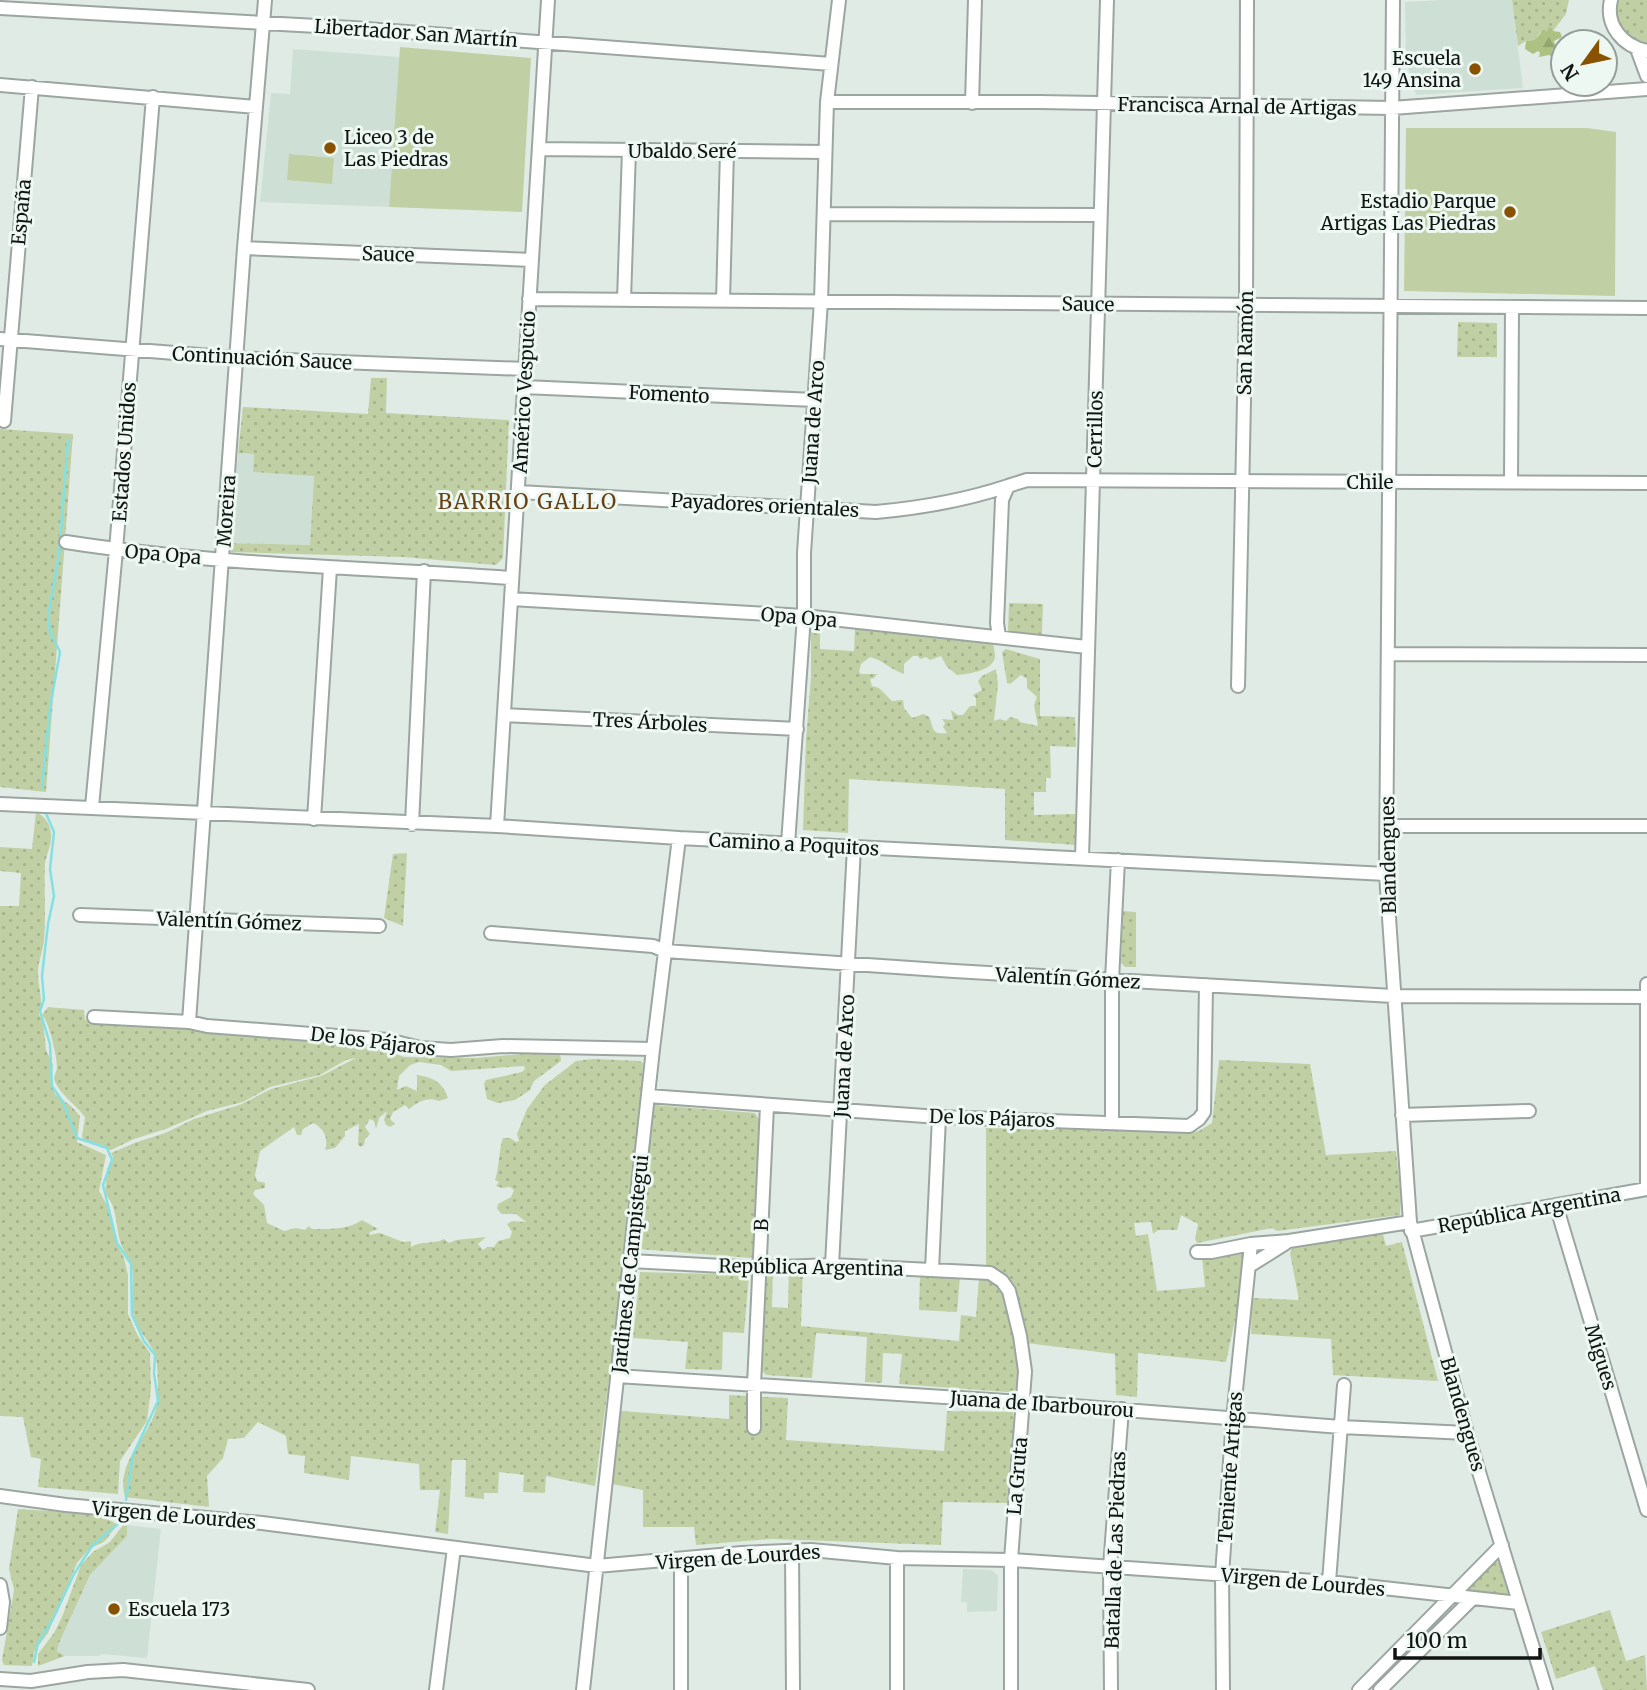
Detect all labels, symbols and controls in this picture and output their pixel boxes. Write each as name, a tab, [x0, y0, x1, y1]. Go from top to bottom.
street label: Libertador San Martín	[313, 14, 519, 52]
north arrow	[1549, 28, 1619, 98]
place label: Escuela 149 Ansina	[1363, 46, 1461, 92]
text: N	[1556, 59, 1584, 85]
marker: Escuela 149 Ansina	[1467, 61, 1483, 77]
street label: Francisca Arnal de Artigas	[1117, 92, 1357, 120]
place label: Liceo 3 de Las Piedras	[344, 125, 448, 171]
street label: Ubaldo Seré	[628, 139, 736, 163]
marker: Liceo 3 de Las Piedras	[322, 140, 338, 156]
street label: España	[6, 178, 36, 246]
place label: Estadio Parque Artigas Las Piedras	[1320, 189, 1496, 235]
marker: Estadio Parque Artigas Las Piedras	[1502, 204, 1518, 220]
street label: Sauce	[361, 241, 415, 267]
street label: San Ramón	[1232, 290, 1258, 396]
street label: Sauce	[1061, 292, 1115, 316]
street label: Américo Vespucio	[508, 310, 540, 475]
street label: Continuación Sauce	[171, 341, 353, 375]
street label: Juana de Arco	[797, 359, 829, 486]
street label: Fomento	[628, 380, 710, 408]
street label: Estados Unidos	[107, 381, 141, 523]
street label: Cerrillos	[1082, 390, 1108, 468]
street label: Chile	[1347, 470, 1394, 494]
street label: Moreira	[212, 474, 240, 548]
district label: BARRIO GALLO	[438, 488, 618, 515]
street label: Payadores orientales	[670, 488, 860, 522]
street label: Opa Opa	[124, 539, 202, 569]
street label: Opa Opa	[760, 602, 838, 632]
street label: Tres Árboles	[592, 707, 708, 737]
street label: Blandengues	[1375, 796, 1401, 914]
street label: Camino a Poquitos	[708, 828, 880, 860]
street label: Valentín Gómez	[155, 906, 302, 936]
street label: Valentín Gómez	[994, 962, 1141, 994]
street label: Juana de Arco	[829, 994, 859, 1119]
street label: De los Pájaros	[309, 1021, 437, 1061]
street label: De los Pájaros	[929, 1104, 1055, 1132]
street label: Jardines de Campistegui	[606, 1153, 653, 1376]
street label: República Argentina	[1436, 1182, 1622, 1238]
street label: B	[749, 1218, 773, 1232]
street label: República Argentina	[718, 1253, 904, 1281]
street label: Migues	[1580, 1321, 1622, 1393]
street label: Blandengues	[1435, 1354, 1491, 1474]
street label: Juana de Ibarbourou	[948, 1386, 1135, 1422]
street label: Teniente Artigas	[1213, 1391, 1247, 1543]
street label: La Gruta	[1002, 1436, 1032, 1516]
street label: Batalla de Las Piedras	[1100, 1451, 1130, 1649]
street label: Virgen de Lourdes	[90, 1496, 257, 1534]
street label: Virgen de Lourdes	[654, 1539, 821, 1575]
street label: Virgen de Lourdes	[1219, 1563, 1386, 1601]
place label: Escuela 173	[128, 1597, 230, 1621]
marker: Escuela 173	[106, 1601, 122, 1617]
scale bar	[1395, 1616, 1540, 1660]
text: 100 m	[1406, 1627, 1468, 1654]

